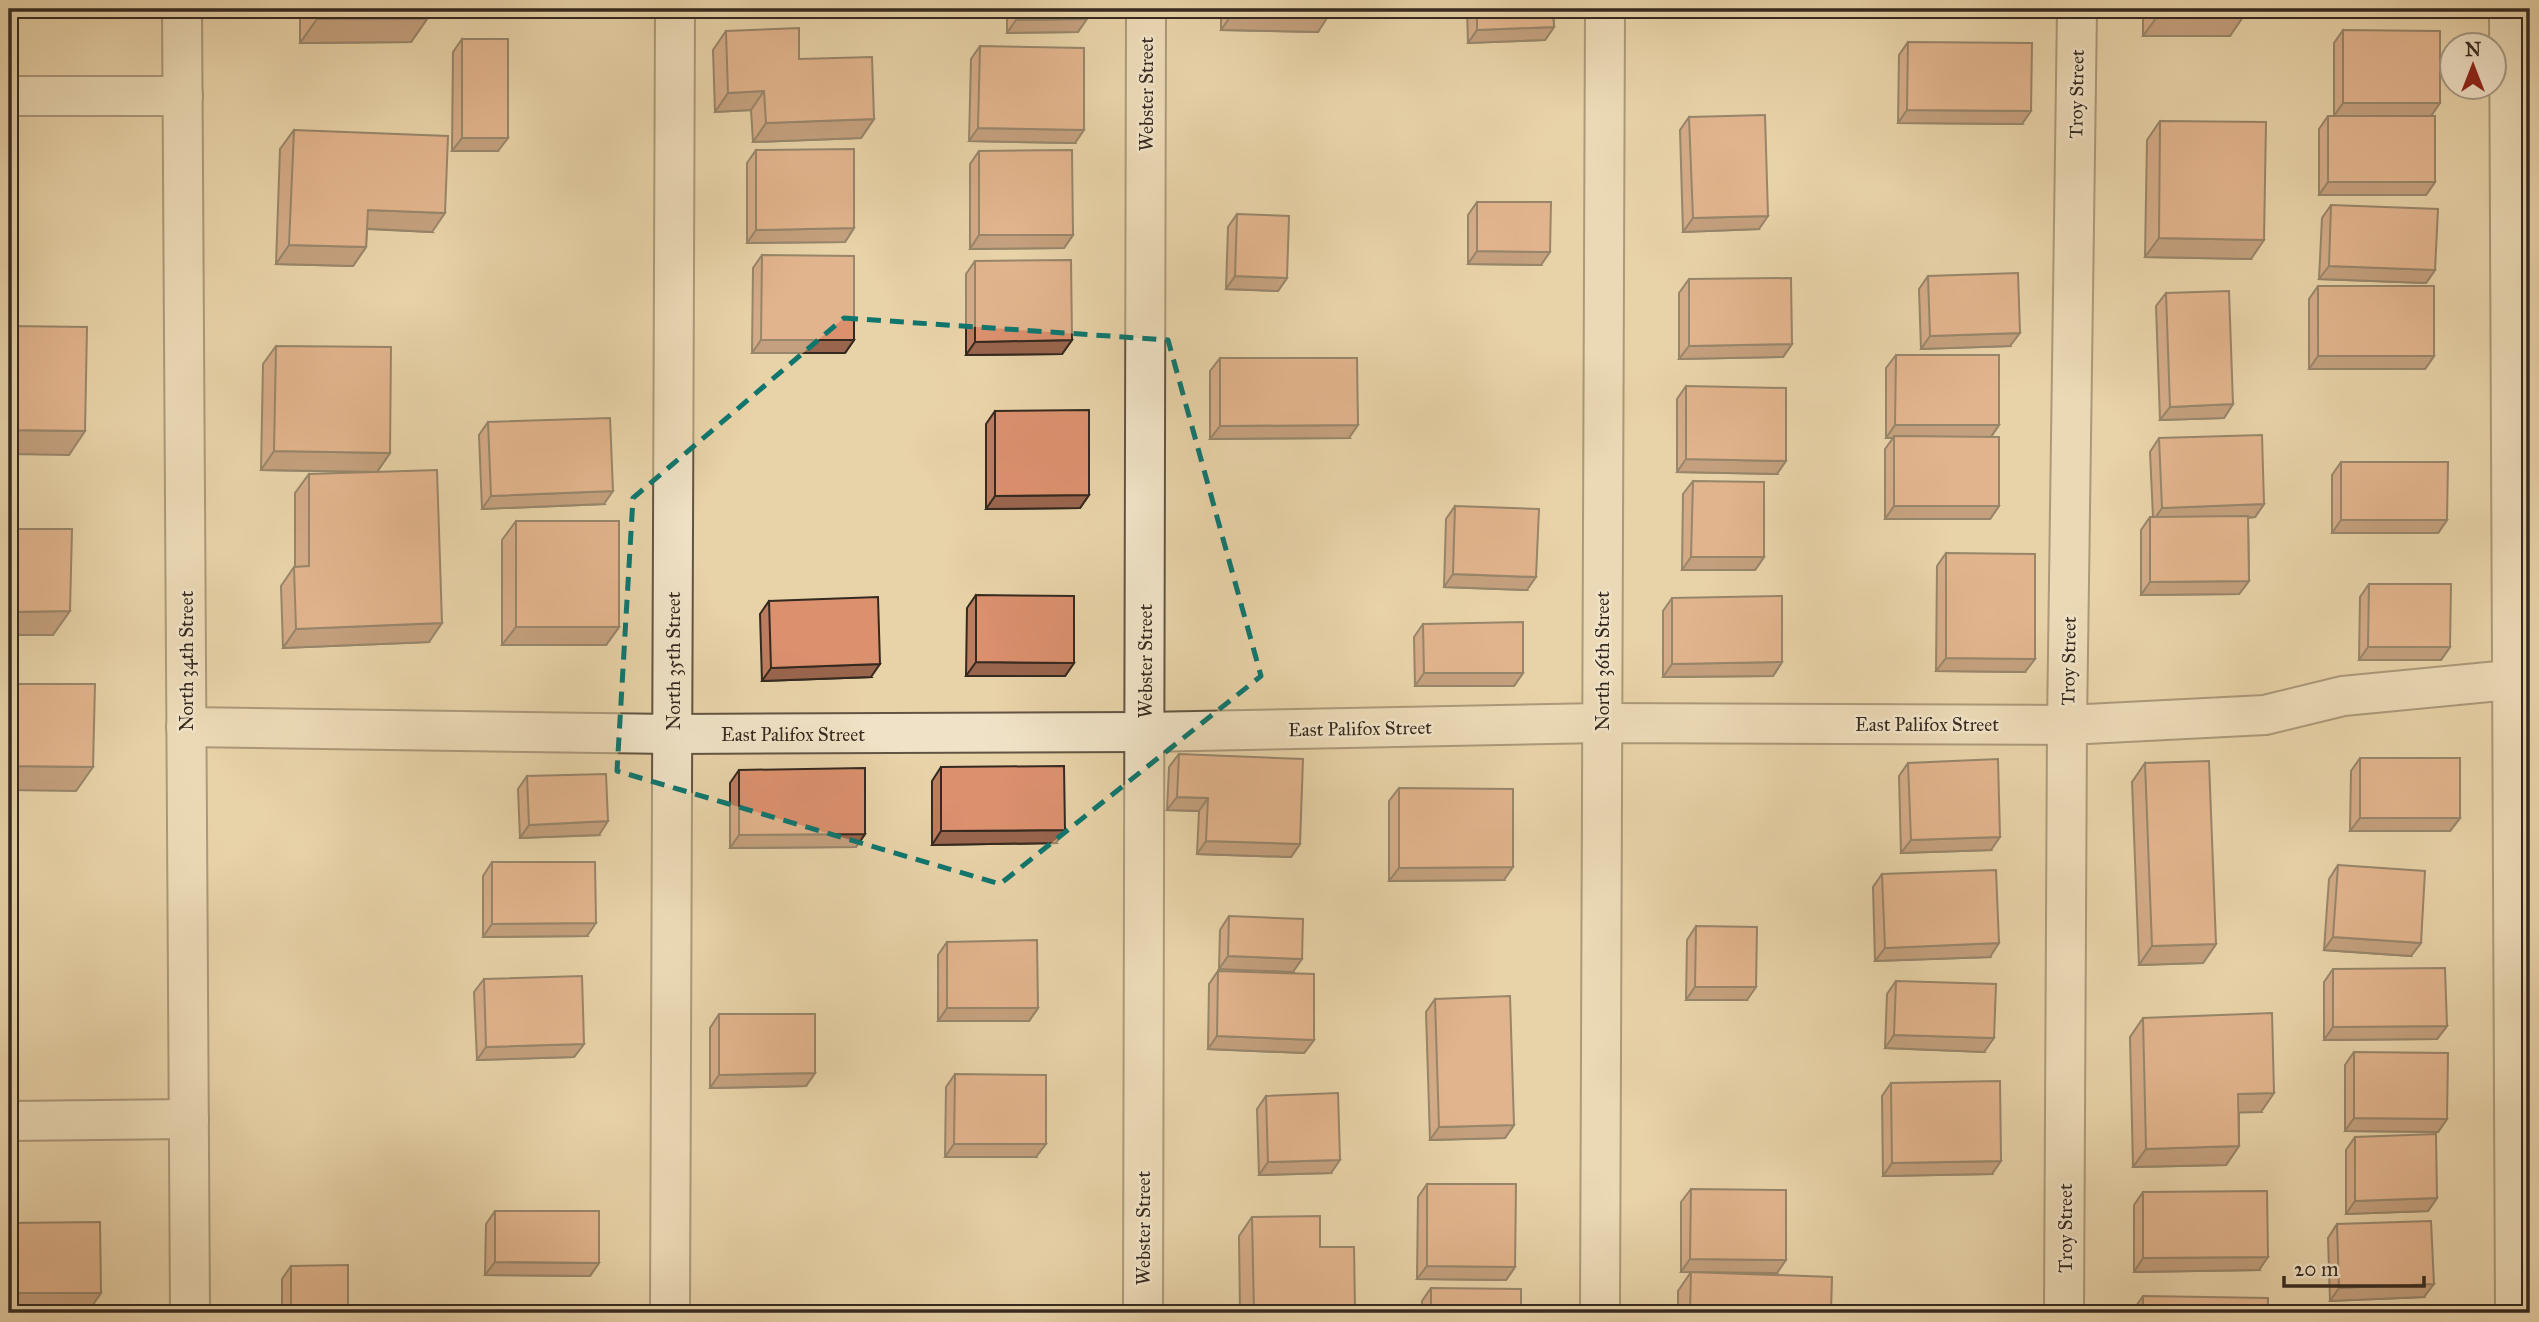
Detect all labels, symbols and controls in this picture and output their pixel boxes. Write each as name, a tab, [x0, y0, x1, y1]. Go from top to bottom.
north arrow	[2438, 32, 2508, 102]
street label: Webster Street	[1135, 37, 1158, 151]
text: N	[2465, 38, 2481, 61]
street label: Troy Street	[2064, 49, 2089, 139]
street label: North 34th Street	[175, 590, 198, 731]
street label: North 35th Street	[662, 591, 685, 730]
street label: North 36th Street	[1591, 591, 1614, 731]
street label: Webster Street	[1134, 604, 1157, 718]
street label: Troy Street	[2056, 616, 2081, 706]
street label: East Palifox Street	[1855, 713, 1999, 736]
street label: East Palifox Street	[1288, 716, 1432, 741]
street label: East Palifox Street	[721, 723, 865, 746]
street label: Webster Street	[1132, 1171, 1155, 1285]
street label: Troy Street	[2054, 1183, 2077, 1273]
scale bar	[2284, 1245, 2424, 1289]
text: 20 m	[2294, 1256, 2339, 1282]

